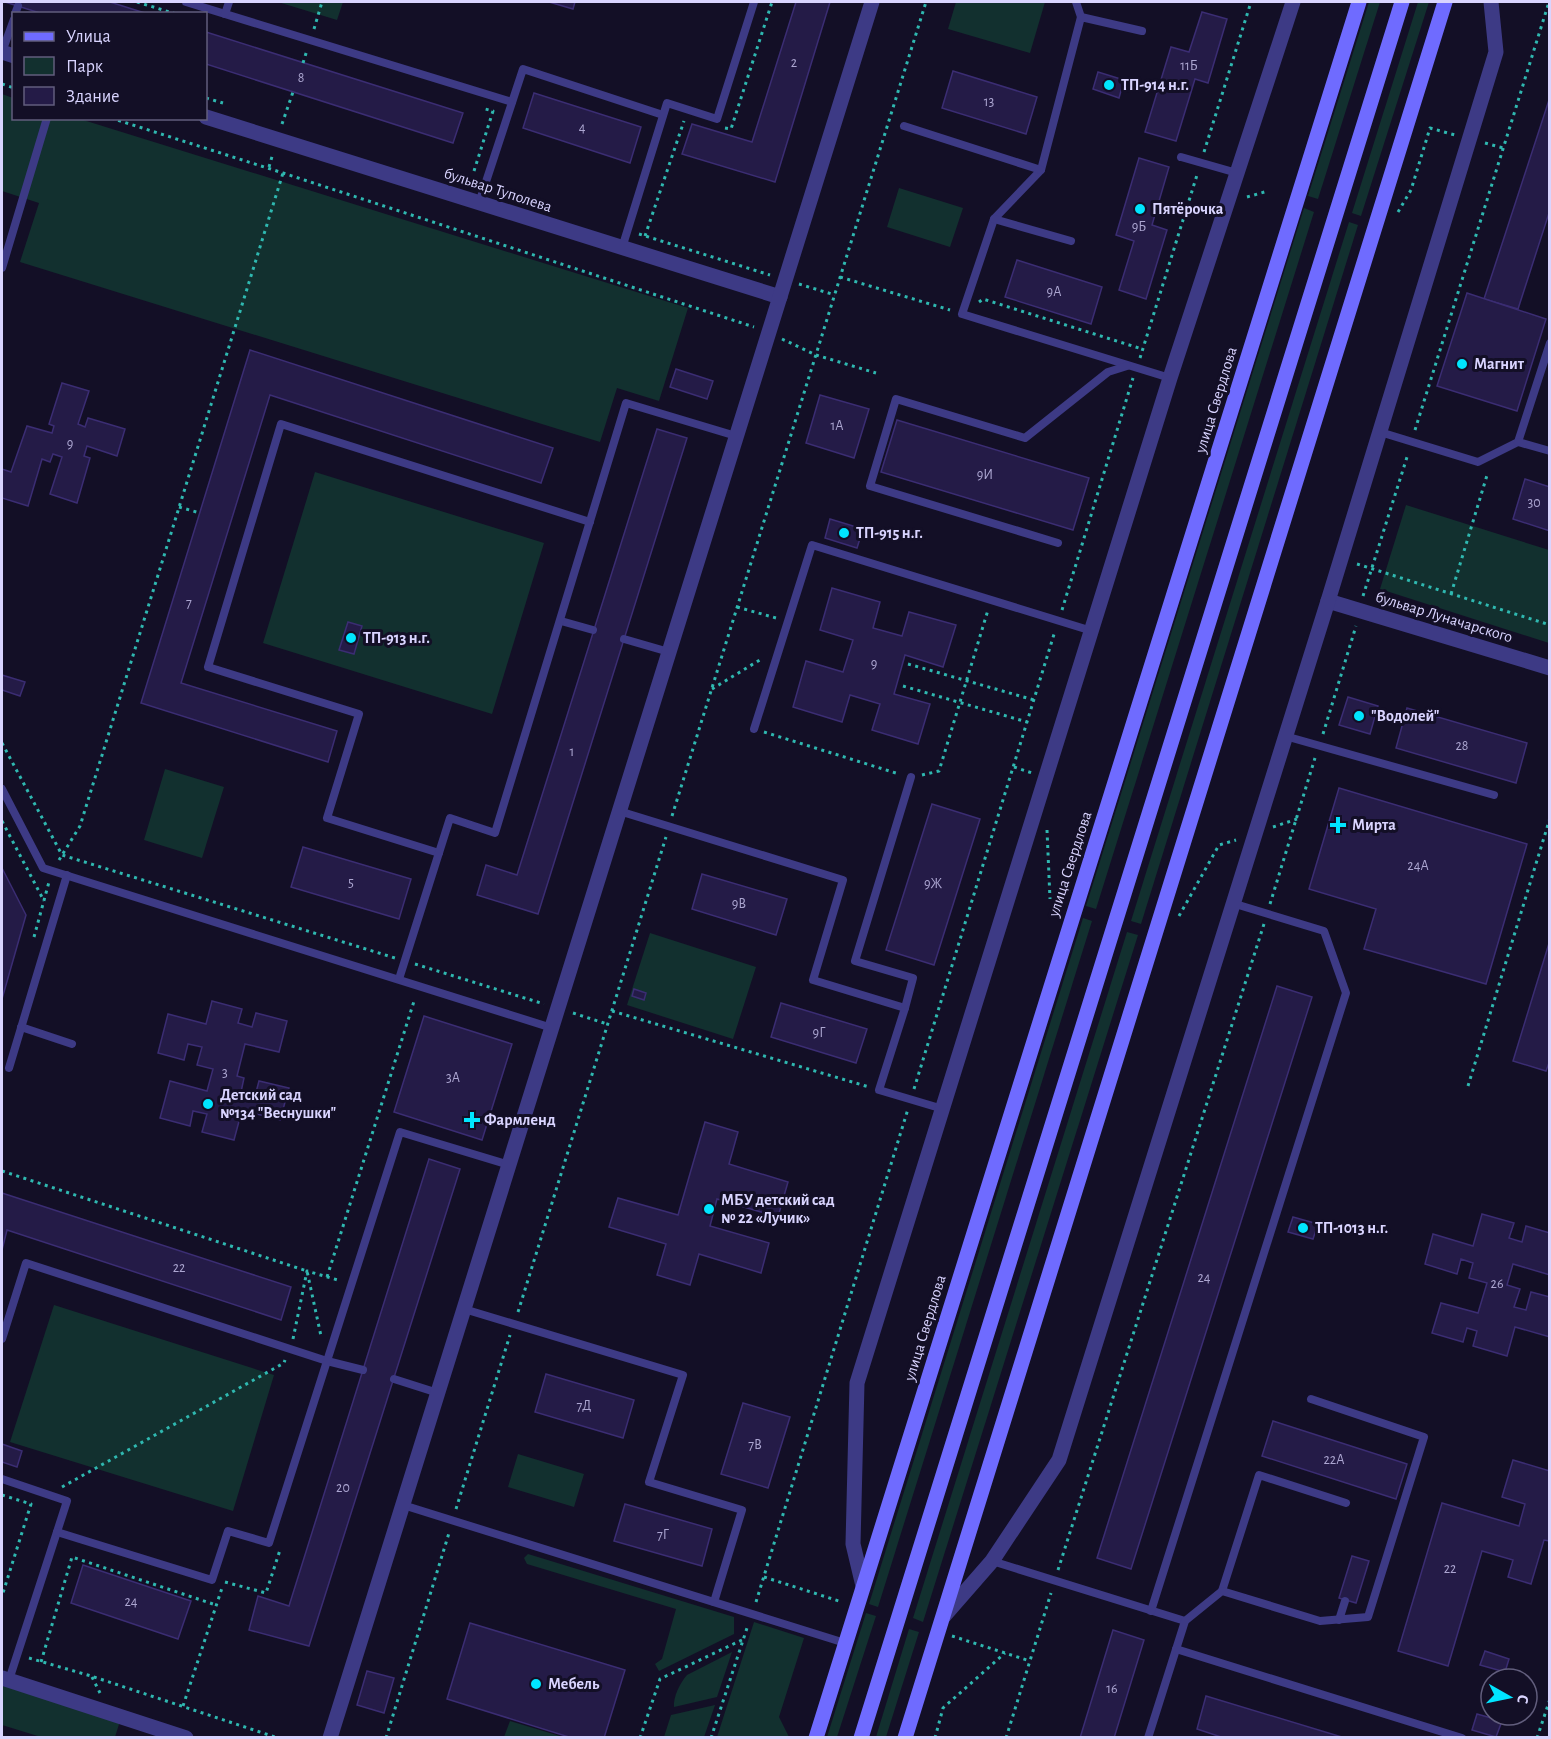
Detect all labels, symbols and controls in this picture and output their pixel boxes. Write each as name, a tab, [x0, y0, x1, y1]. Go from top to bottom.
legend	[12, 12, 207, 120]
text: Улица	[66, 28, 111, 46]
house number: 2	[791, 56, 797, 70]
text: Парк	[66, 58, 104, 76]
house number: 11Б	[1180, 59, 1198, 73]
house number: 8	[298, 71, 304, 85]
place label: ТП-914 н.г.	[1121, 77, 1189, 93]
marker: ТП-914 н.г.	[1102, 78, 1116, 92]
text: Здание	[66, 88, 120, 106]
house number: 13	[984, 95, 995, 109]
house number: 4	[579, 121, 586, 135]
street label: бульвар Туполева	[442, 165, 554, 216]
place label: Пятёрочка	[1152, 201, 1224, 217]
marker: Пятёрочка	[1133, 202, 1147, 216]
house number: 9Б	[1132, 220, 1146, 234]
house number: 9А	[1047, 285, 1061, 299]
street label: улица Свердлова	[1192, 345, 1241, 456]
place label: Магнит	[1474, 356, 1525, 372]
marker: Магнит	[1455, 357, 1469, 371]
house number: 1А	[830, 419, 844, 433]
house number: 9	[67, 437, 73, 451]
house number: 9И	[977, 468, 993, 482]
house number: 30	[1527, 496, 1541, 510]
place label: ТП-915 н.г.	[856, 525, 923, 541]
marker: ТП-915 н.г.	[837, 526, 851, 540]
street label: бульвар Луначарского	[1373, 589, 1515, 646]
house number: 7	[186, 596, 192, 610]
place label: ТП-913 н.г.	[363, 630, 430, 646]
marker: ТП-913 н.г.	[344, 631, 358, 645]
house number: 9	[871, 657, 877, 671]
place label: "Водолей"	[1371, 708, 1440, 724]
marker: "Водолей"	[1352, 709, 1366, 723]
house number: 28	[1455, 739, 1469, 753]
house number: 1	[570, 745, 574, 759]
street label: улица Свердлова	[1045, 809, 1096, 920]
marker: Мирта	[1329, 816, 1347, 834]
place label: Мирта	[1352, 817, 1396, 833]
house number: 24А	[1407, 859, 1429, 873]
house number: 5	[348, 876, 354, 890]
house number: 9Ж	[924, 877, 943, 891]
house number: 9В	[732, 897, 746, 911]
house number: 9Г	[813, 1026, 826, 1040]
house number: 3	[222, 1066, 228, 1080]
house number: 3А	[446, 1071, 460, 1085]
place label: Детский сад №134 "Веснушки"	[220, 1087, 336, 1122]
marker: Детский сад №134 "Веснушки"	[201, 1097, 215, 1111]
place label: Фармленд	[484, 1112, 556, 1128]
marker: Фармленд	[465, 1113, 479, 1127]
place label: МБУ детский сад № 22 «Лучик»	[721, 1192, 835, 1227]
marker: МБУ детский сад № 22 «Лучик»	[702, 1202, 716, 1216]
place label: ТП-1013 н.г.	[1315, 1220, 1388, 1236]
marker: ТП-1013 н.г.	[1296, 1221, 1310, 1235]
house number: 22	[173, 1261, 185, 1275]
house number: 24	[1197, 1271, 1211, 1285]
street label: улица Свердлова	[901, 1273, 950, 1384]
house number: 26	[1491, 1277, 1503, 1291]
house number: 7Д	[577, 1399, 591, 1413]
house number: 7В	[748, 1438, 762, 1452]
house number: 22А	[1324, 1453, 1344, 1467]
house number: 20	[336, 1481, 350, 1495]
house number: 7Г	[657, 1528, 670, 1542]
house number: 22	[1444, 1562, 1456, 1576]
house number: 24	[124, 1595, 138, 1609]
north arrow	[1479, 1667, 1539, 1727]
place label: Мебель	[548, 1676, 600, 1692]
marker: Мебель	[529, 1677, 543, 1691]
house number: 16	[1106, 1682, 1118, 1696]
text: С	[1514, 1694, 1531, 1705]

